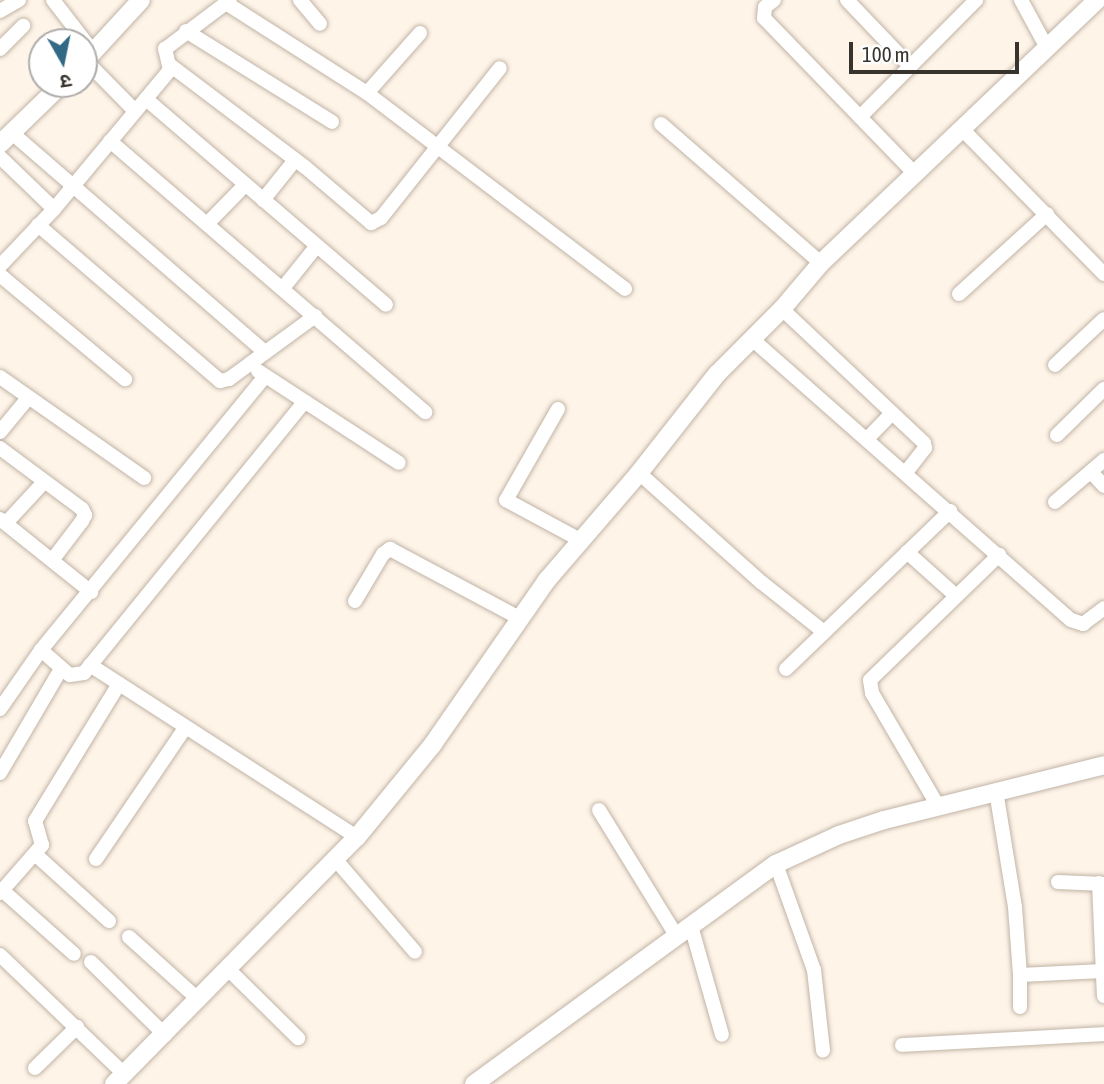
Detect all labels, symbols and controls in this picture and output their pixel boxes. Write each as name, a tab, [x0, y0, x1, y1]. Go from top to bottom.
north arrow	[28, 28, 98, 98]
scale bar	[852, 28, 1022, 72]
text: 100 m	[862, 42, 910, 66]
text: उ	[59, 70, 73, 94]

